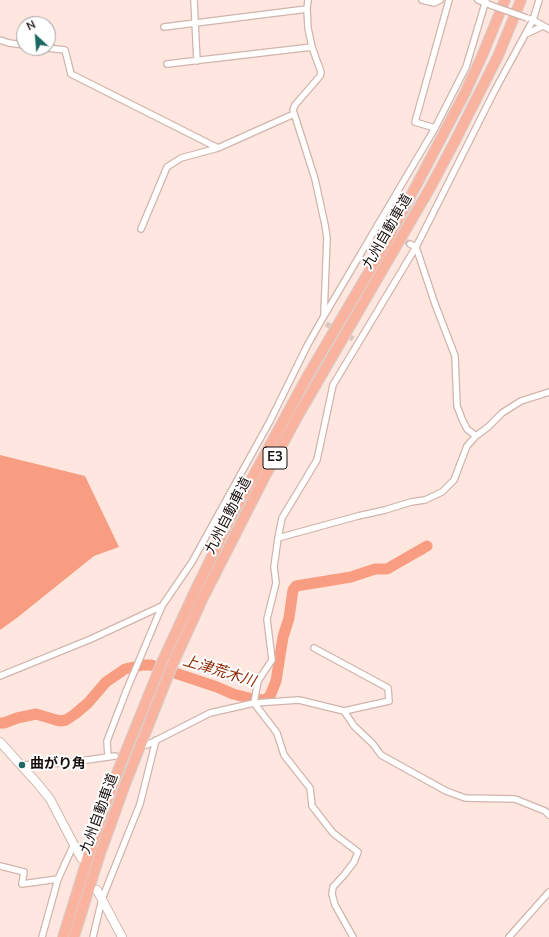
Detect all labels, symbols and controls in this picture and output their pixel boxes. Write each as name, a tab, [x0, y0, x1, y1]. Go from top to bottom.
north arrow	[16, 16, 56, 56]
text: N	[24, 17, 38, 34]
street label: 九州自動車道	[360, 191, 416, 273]
road number: E3	[263, 447, 287, 469]
street label: 九州自動車道	[202, 475, 256, 557]
water label: 上津荒木川	[181, 652, 257, 692]
place label: 曲がり角	[30, 757, 86, 773]
marker: 曲がり角	[17, 760, 27, 770]
street label: 九州自動車道	[78, 772, 122, 856]

